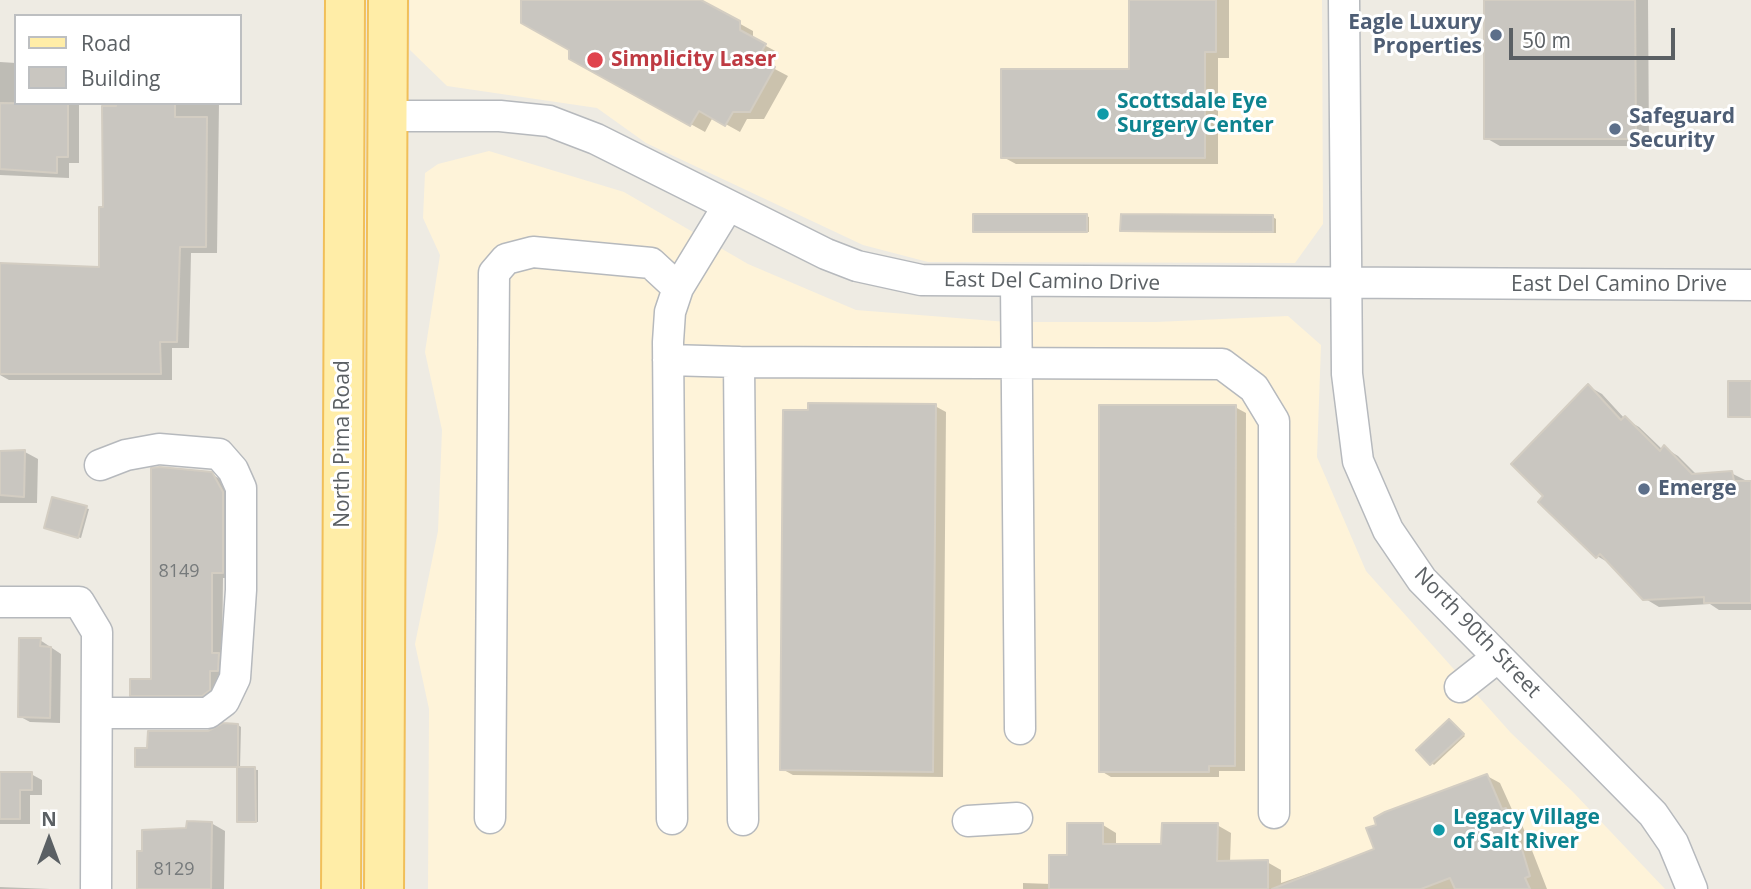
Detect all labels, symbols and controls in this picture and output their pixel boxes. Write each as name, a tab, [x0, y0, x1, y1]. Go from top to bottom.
place label: Eagle Luxury Properties	[1348, 10, 1482, 60]
legend	[14, 14, 242, 105]
scale bar	[1513, 14, 1679, 58]
text: 50 m	[1522, 26, 1571, 54]
marker: Eagle Luxury Properties	[1488, 27, 1504, 43]
text: Road	[81, 29, 131, 57]
place label: Simplicity Laser	[611, 47, 776, 73]
marker: Simplicity Laser	[585, 50, 605, 70]
text: Building	[81, 64, 160, 92]
place label: Scottsdale Eye Surgery Center	[1117, 89, 1274, 139]
place label: Safeguard Security	[1629, 104, 1735, 154]
marker: Scottsdale Eye Surgery Center	[1095, 106, 1111, 122]
marker: Safeguard Security	[1607, 121, 1623, 137]
street label: East Del Camino Drive	[944, 268, 1160, 296]
street label: East Del Camino Drive	[1511, 272, 1727, 298]
street label: North Pima Road	[330, 360, 356, 528]
place label: Emerge	[1658, 476, 1737, 502]
marker: Emerge	[1636, 481, 1652, 497]
house number: 8149	[158, 561, 200, 583]
street label: North 90th Street	[1408, 563, 1546, 703]
north arrow	[14, 805, 84, 875]
place label: Legacy Village of Salt River	[1453, 805, 1600, 855]
text: N	[41, 806, 57, 832]
marker: Legacy Village of Salt River	[1431, 822, 1447, 838]
house number: 8129	[153, 859, 195, 881]

